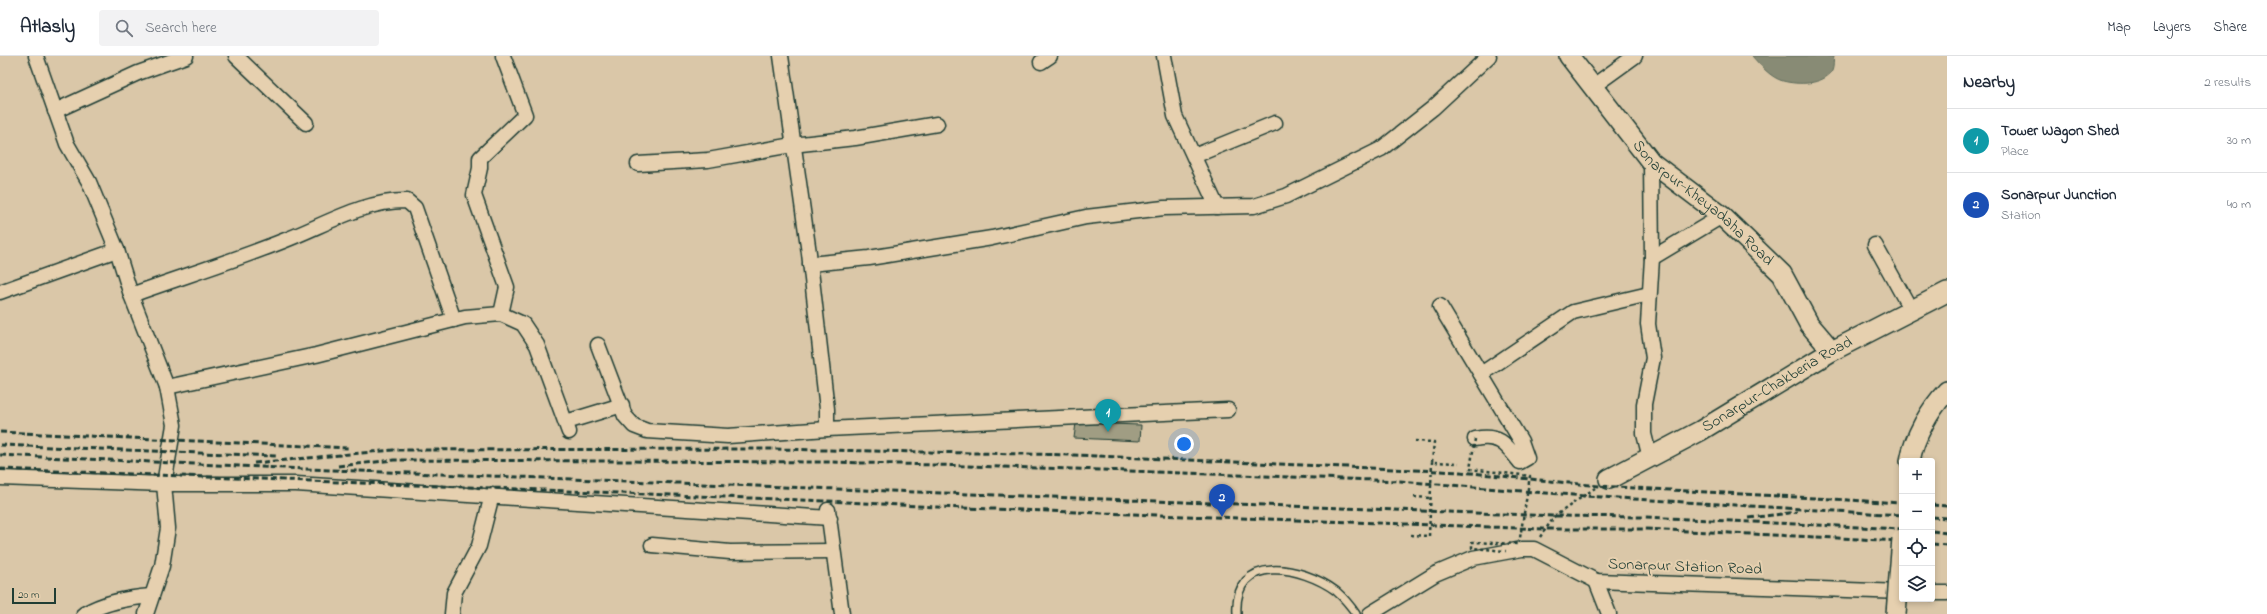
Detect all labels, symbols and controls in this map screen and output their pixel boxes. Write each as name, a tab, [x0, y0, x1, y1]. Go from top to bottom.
search box	[99, 10, 379, 46]
text: Atlasly	[20, 14, 75, 41]
icon: search	[113, 17, 135, 39]
text: Search here	[145, 17, 217, 39]
text: Map	[2107, 17, 2131, 38]
text: Layers	[2153, 17, 2191, 38]
text: Share	[2213, 17, 2247, 38]
text: Nearby	[1963, 70, 2015, 95]
text: 2 results	[2204, 73, 2251, 92]
text: Tower Wagon Shed	[2001, 120, 2119, 142]
text: 1	[1974, 131, 1978, 150]
text: 30 m	[2227, 131, 2251, 150]
street label: Sonarpur-Kheyadaha Road	[1626, 135, 1779, 272]
text: Place	[2001, 142, 2029, 161]
text: Sonarpur Junction	[2001, 184, 2117, 206]
text: 2	[1973, 195, 1979, 214]
text: 40 m	[2227, 195, 2251, 214]
text: Station	[2001, 206, 2041, 225]
street label: Sonarpur-Chakberia Road	[1697, 330, 1857, 439]
pin: 1	[1095, 399, 1121, 432]
your location	[1174, 434, 1194, 454]
map controls	[1899, 458, 1935, 602]
button: +	[1899, 458, 1935, 494]
pin: 2	[1209, 484, 1235, 517]
button: −	[1899, 494, 1935, 530]
button: locate	[1899, 530, 1935, 566]
street label: Sonarpur Station Road	[1607, 552, 1763, 582]
button: layers	[1899, 566, 1935, 602]
scale bar	[12, 586, 56, 605]
text: 20 m	[18, 587, 40, 603]

